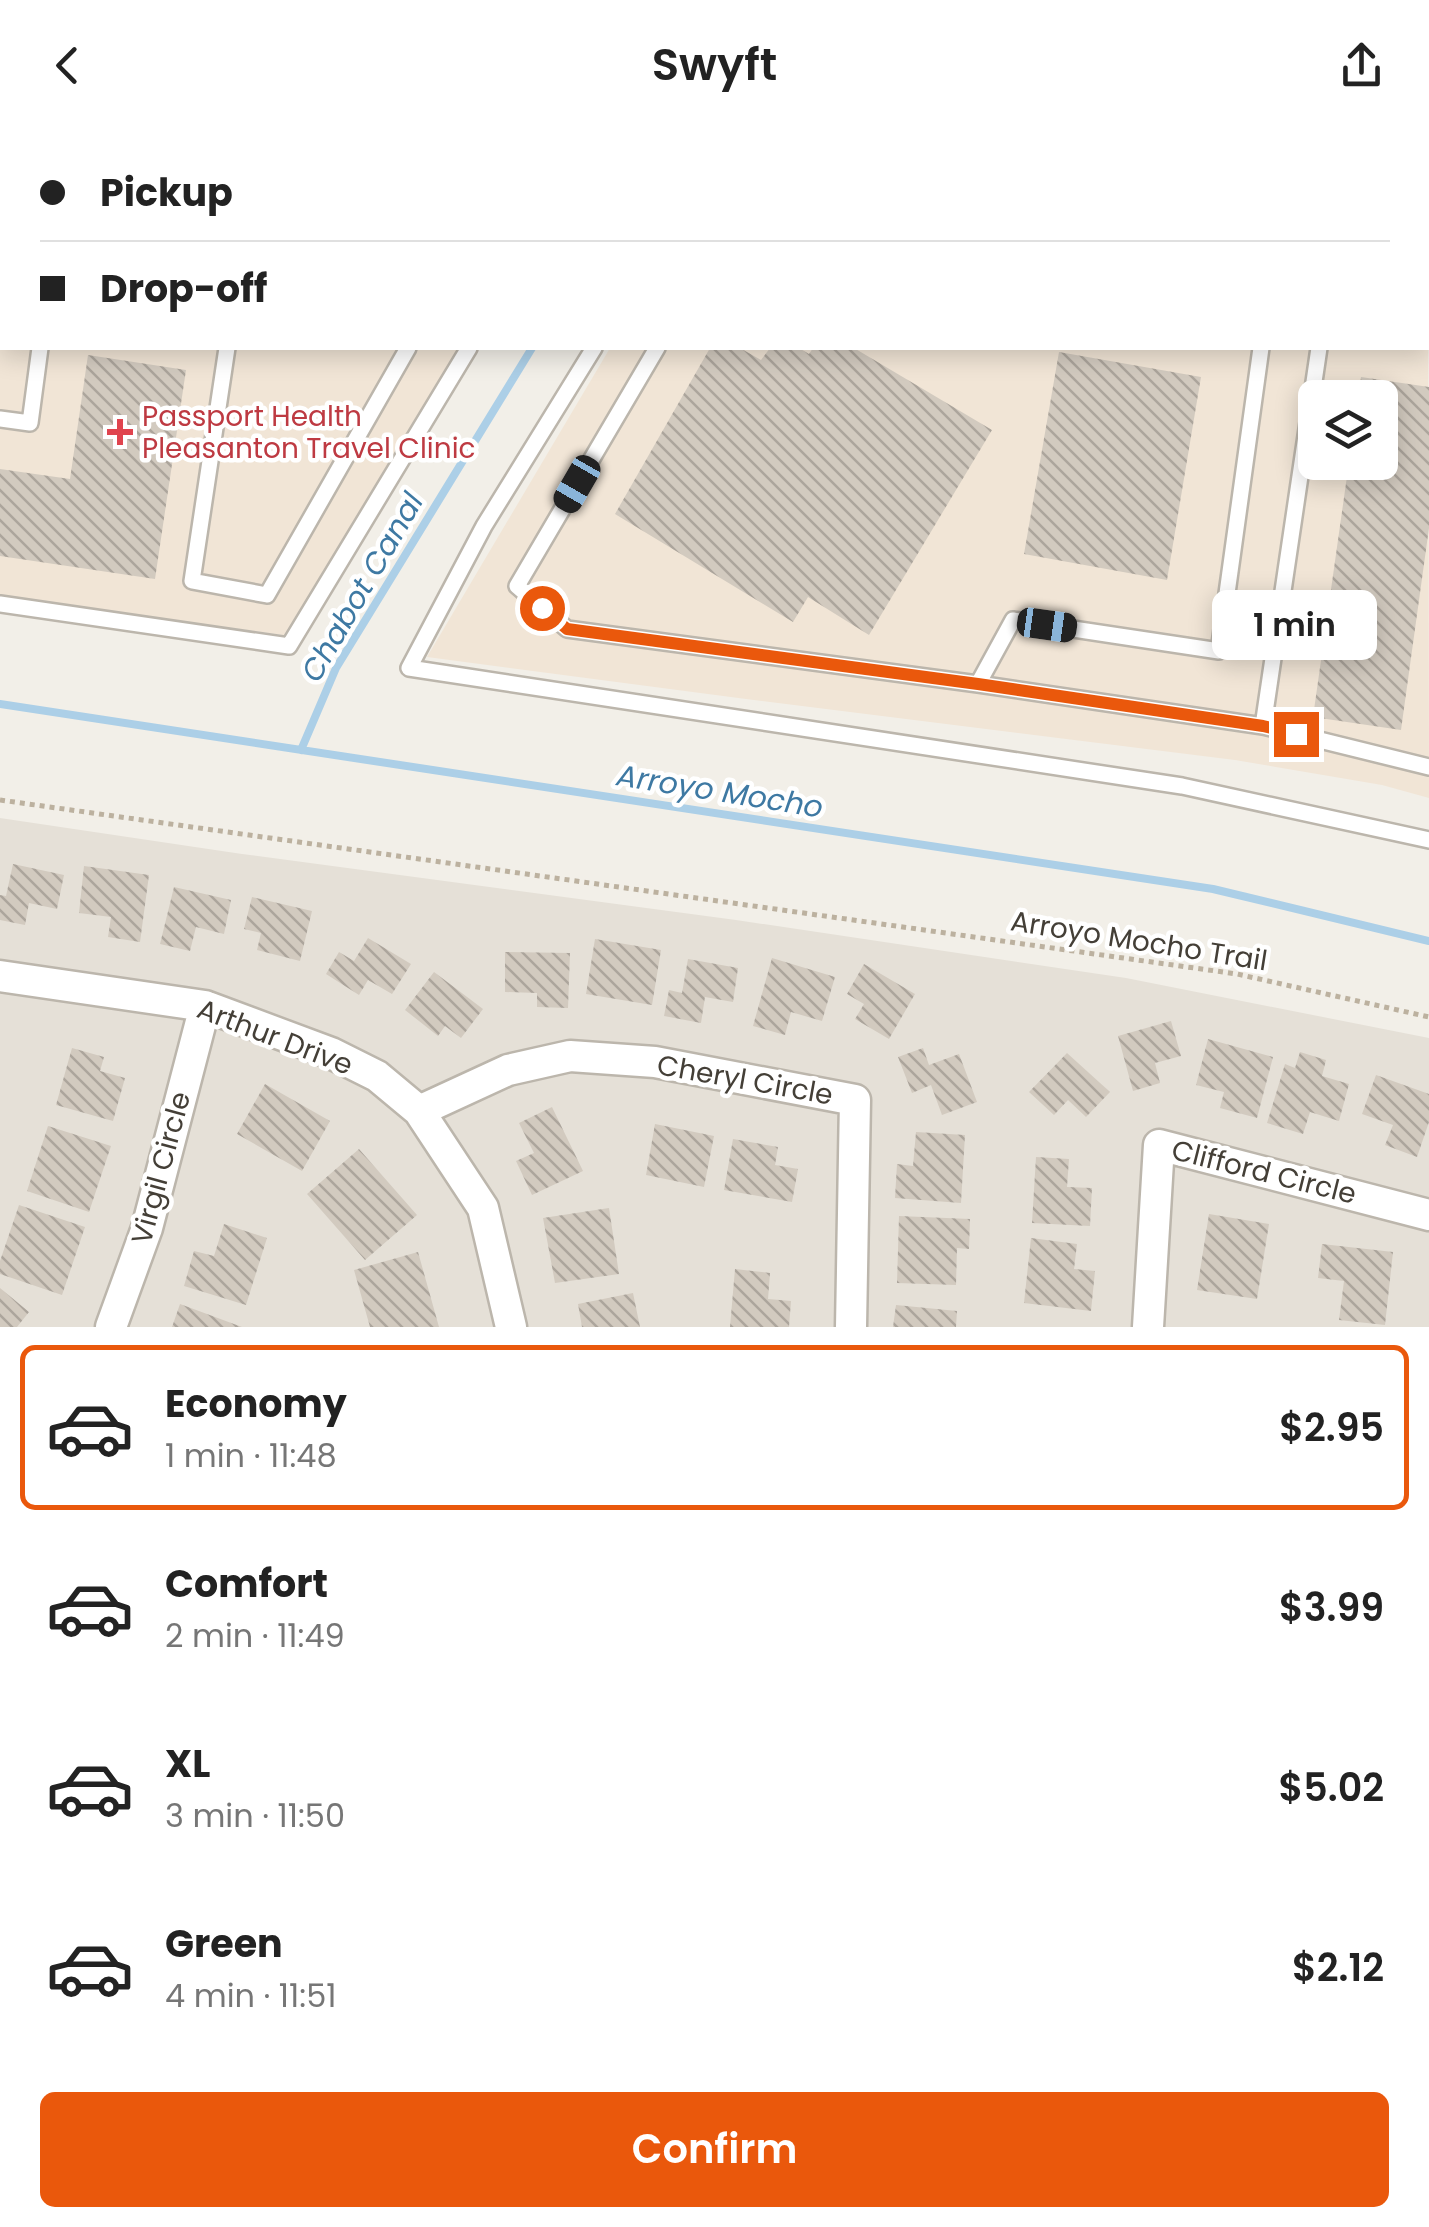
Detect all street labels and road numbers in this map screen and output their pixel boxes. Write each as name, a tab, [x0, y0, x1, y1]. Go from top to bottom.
street label: Arroyo Mocho Trail	[1008, 901, 1270, 981]
street label: Arthur Drive	[192, 990, 358, 1084]
street label: Cheryl Circle	[654, 1045, 836, 1115]
street label: Virgil Circle	[122, 1087, 200, 1249]
street label: Clifford Circle	[1168, 1130, 1360, 1214]

